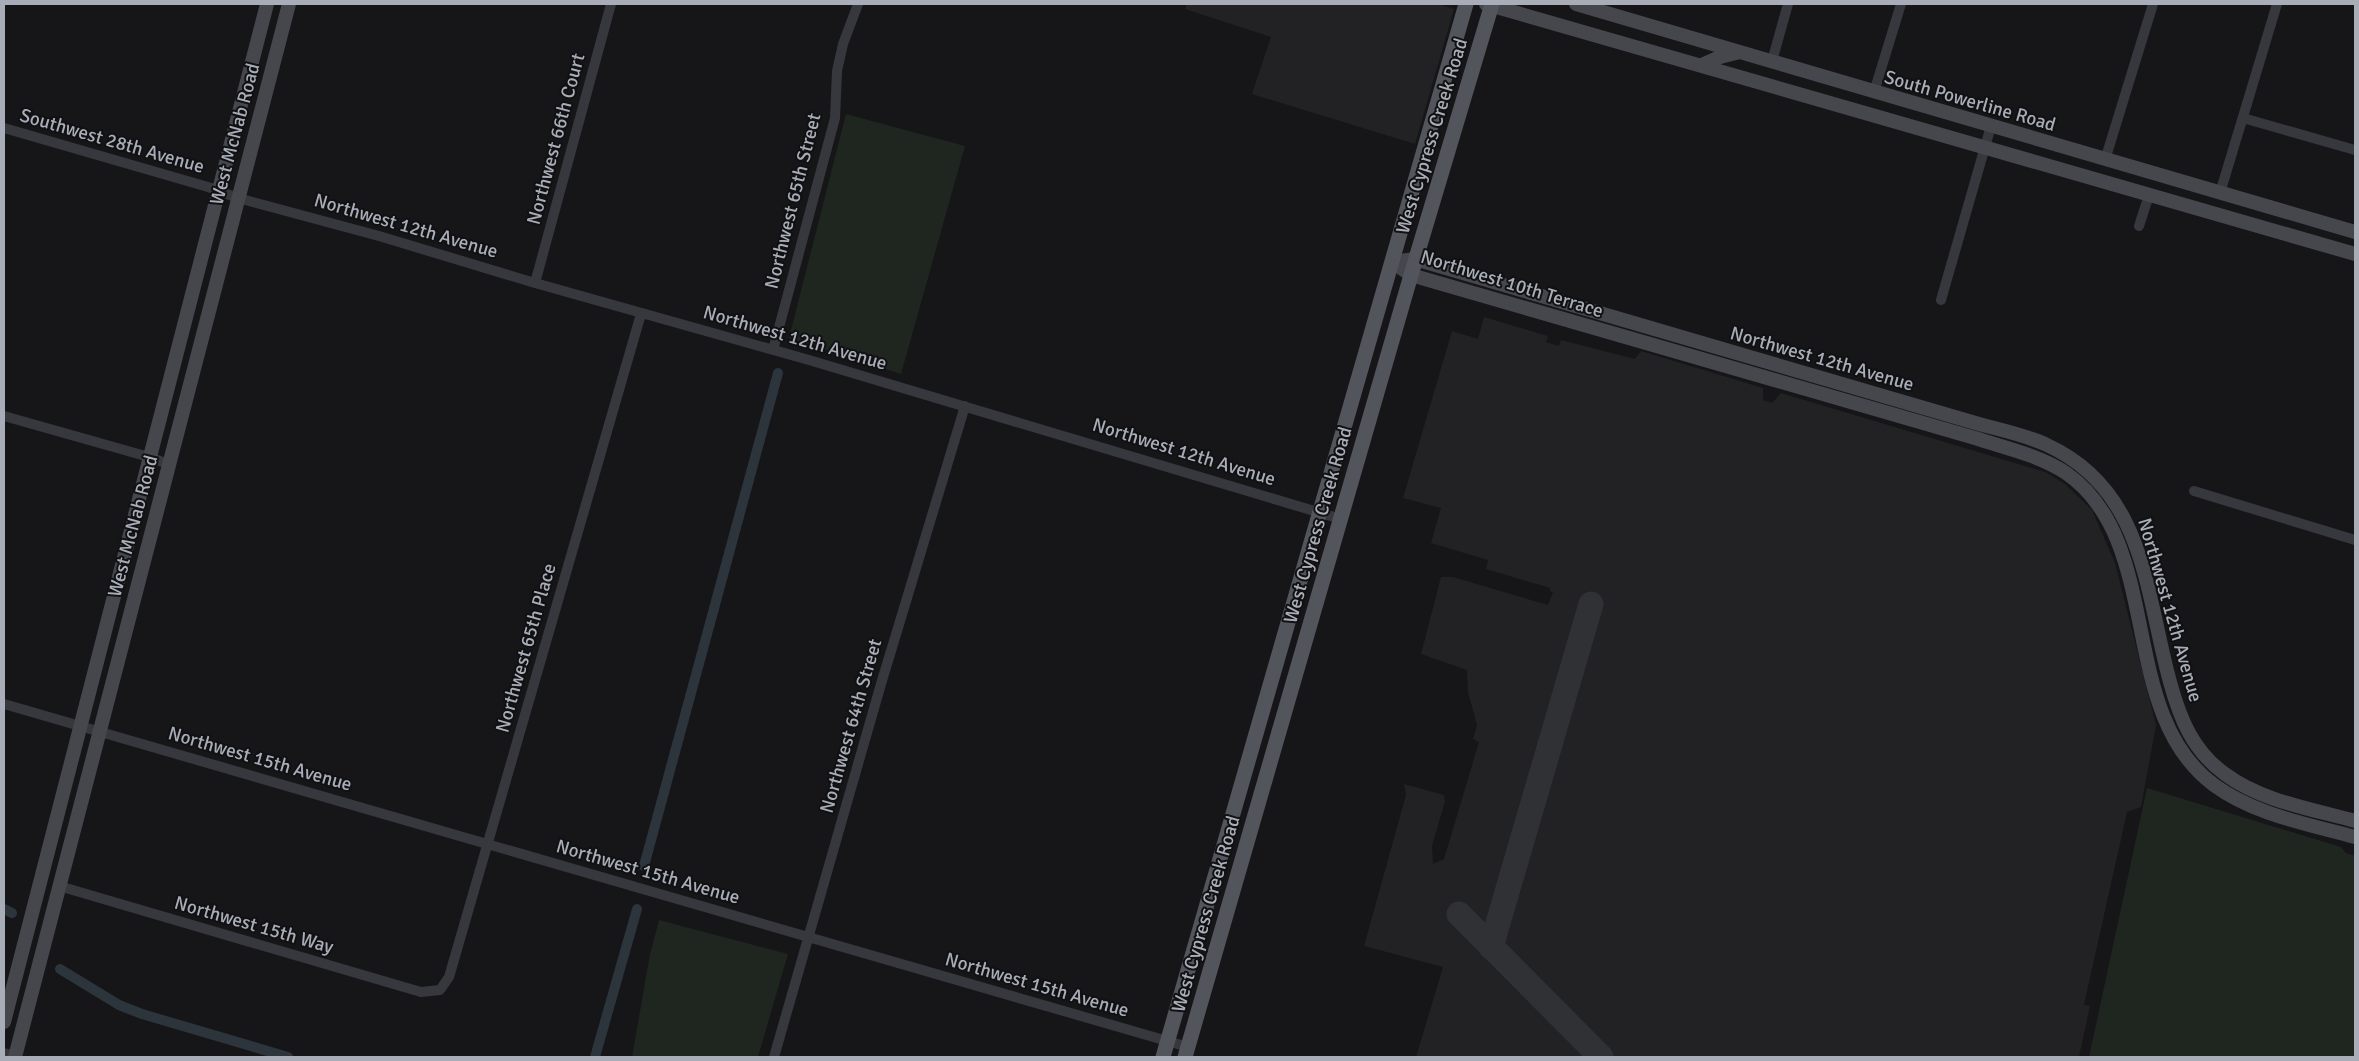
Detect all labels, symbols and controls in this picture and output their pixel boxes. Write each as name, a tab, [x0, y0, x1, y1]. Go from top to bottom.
street label: West Cypress Creek Road	[1391, 35, 1473, 237]
street label: Northwest 66th Court	[522, 50, 591, 227]
street label: West McNab Road	[205, 60, 265, 208]
street label: South Powerline Road	[1881, 65, 2059, 137]
street label: Southwest 28th Avenue	[17, 103, 207, 179]
street label: Northwest 65th Street	[760, 110, 827, 291]
street label: Northwest 12th Avenue	[311, 188, 501, 264]
street label: Northwest 10th Terrace	[1418, 245, 1606, 323]
street label: Northwest 12th Avenue	[700, 300, 890, 376]
street label: Northwest 12th Avenue	[1727, 321, 1917, 397]
street label: Northwest 12th Avenue	[1090, 413, 1278, 491]
street label: West Cypress Creek Road	[1278, 424, 1358, 626]
street label: West McNab Road	[103, 452, 163, 600]
street label: Northwest 12th Avenue	[2132, 515, 2208, 705]
street label: Northwest 65th Place	[490, 561, 562, 735]
street label: Northwest 64th Street	[815, 636, 887, 816]
street label: Northwest 15th Avenue	[165, 721, 355, 797]
street label: West Cypress Creek Road	[1166, 813, 1246, 1015]
street label: Northwest 15th Avenue	[553, 834, 743, 910]
street label: Northwest 15th Way	[172, 891, 336, 959]
street label: Northwest 15th Avenue	[942, 947, 1132, 1023]

